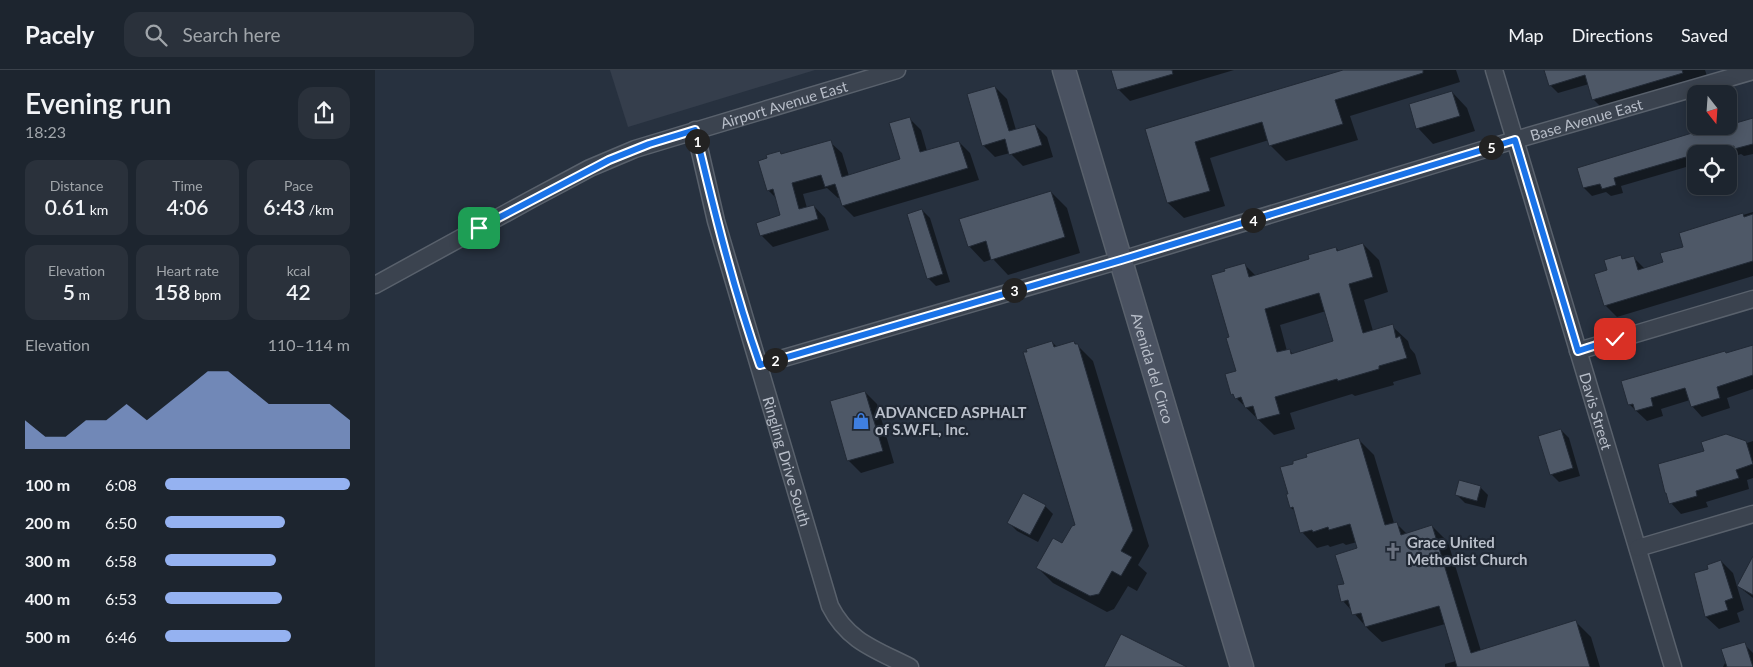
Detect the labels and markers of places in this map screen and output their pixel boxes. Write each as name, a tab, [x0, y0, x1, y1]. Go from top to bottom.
pin: 1	[685, 128, 709, 154]
pin: 5	[1479, 134, 1503, 160]
pin	[458, 207, 500, 249]
pin: 4	[1241, 208, 1265, 232]
pin: 3	[1001, 278, 1027, 302]
pin	[1594, 318, 1636, 360]
pin: 2	[763, 348, 787, 372]
place label: ADVANCED ASPHALT of S.W.FL, Inc.	[874, 403, 1026, 438]
shop icon: ADVANCED ASPHALT of S.W.FL, Inc.	[851, 411, 871, 431]
place label: Grace United Methodist Church	[1407, 533, 1528, 568]
church icon: Grace United Methodist Church	[1383, 541, 1403, 561]

